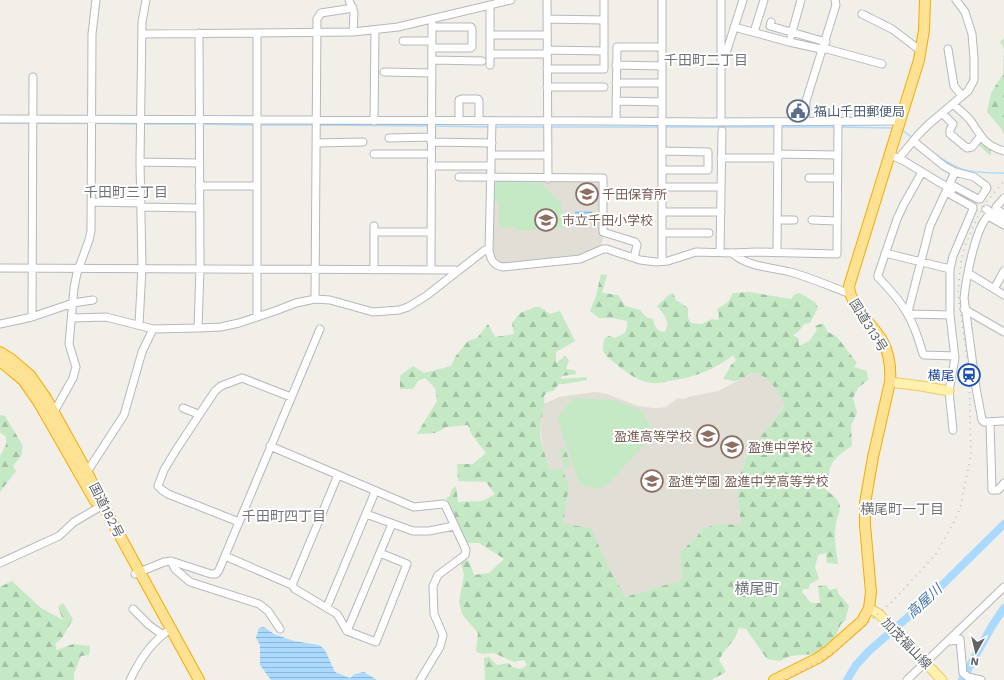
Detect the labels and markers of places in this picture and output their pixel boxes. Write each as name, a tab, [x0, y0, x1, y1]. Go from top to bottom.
public building icon: 福山千田郵便局	[785, 98, 811, 124]
place label: 福山千田郵便局	[814, 104, 905, 119]
school or university icon: 千田保育所	[574, 181, 600, 207]
place label: 千田保育所	[602, 187, 667, 202]
school or university icon: 市立千田小学校	[533, 207, 559, 233]
place label: 市立千田小学校	[562, 213, 653, 228]
station icon: 横尾	[956, 362, 982, 388]
place label: 横尾	[928, 368, 954, 383]
school or university icon: 盈進高等学校	[695, 423, 721, 449]
place label: 盈進高等学校	[614, 429, 692, 444]
school or university icon: 盈進中学校	[719, 434, 745, 460]
place label: 盈進中学校	[748, 440, 813, 455]
school or university icon: 盈進学園 盈進中学高等学校	[639, 468, 665, 494]
place label: 盈進学園 盈進中学高等学校	[668, 474, 828, 489]

